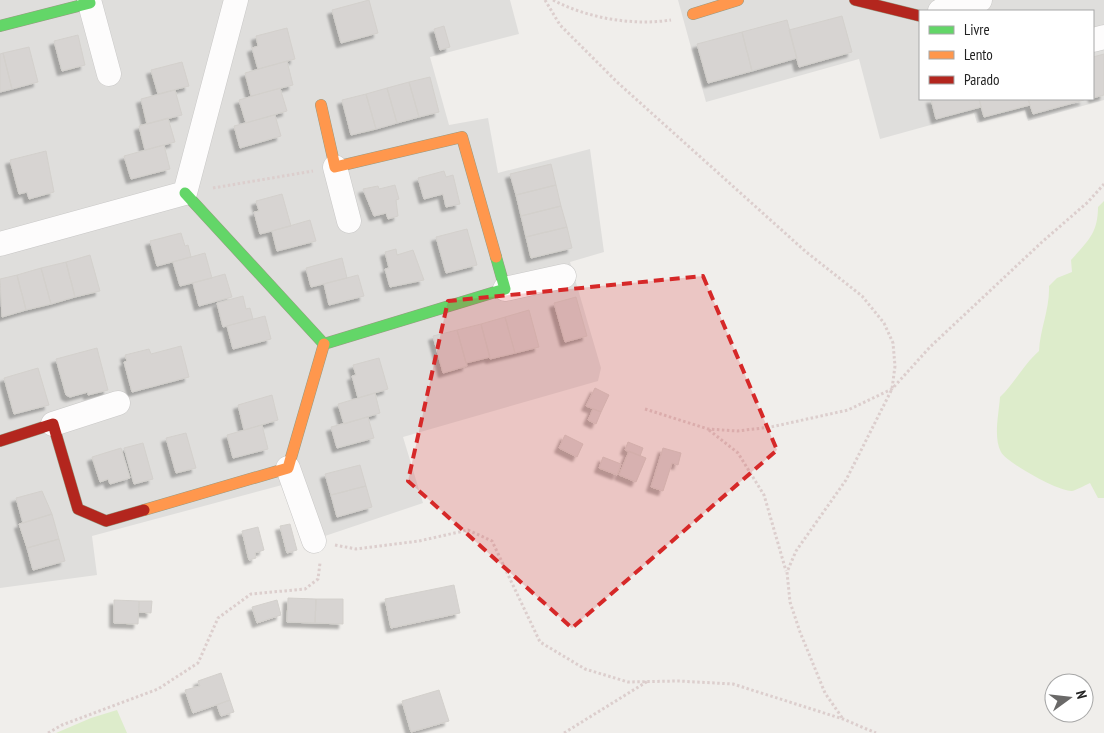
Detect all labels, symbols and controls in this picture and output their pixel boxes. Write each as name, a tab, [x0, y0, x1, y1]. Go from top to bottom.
legend	[919, 10, 1094, 100]
text: Livre	[964, 20, 990, 39]
text: Lento	[964, 45, 993, 64]
text: Parado	[964, 70, 999, 89]
north arrow	[1044, 673, 1094, 723]
text: N	[1072, 689, 1091, 701]

